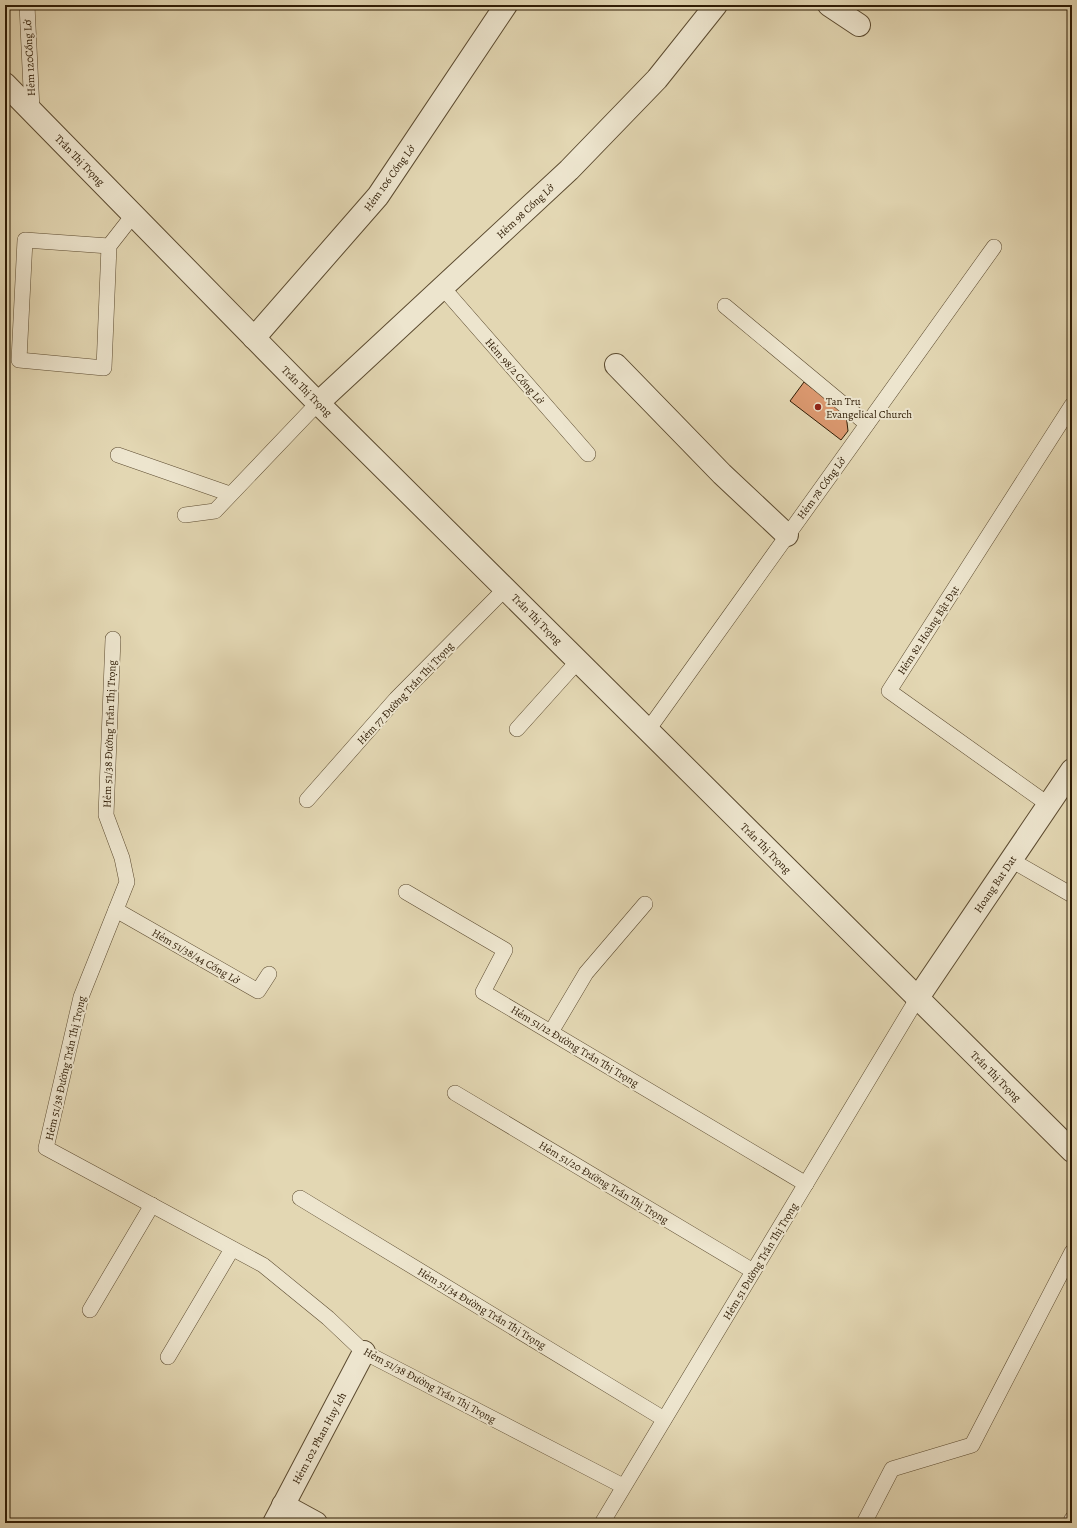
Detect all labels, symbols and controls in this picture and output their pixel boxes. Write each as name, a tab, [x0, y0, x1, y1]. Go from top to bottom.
street label: Hẻm 120Cống Lở	[20, 19, 39, 96]
street label: Trần Thị Trọng	[51, 131, 108, 190]
street label: Hẻm 106 Cống Lở	[360, 142, 419, 214]
street label: Hẻm 98 Cống Lở	[493, 180, 558, 242]
street label: Hẻm 98/2 Cống Lở	[482, 335, 548, 408]
street label: Trần Thị Trọng	[278, 363, 336, 420]
place label: Tan Tru Evangelical Church	[826, 394, 912, 422]
marker: Tan Tru Evangelical Church	[813, 402, 823, 412]
street label: Hẻm 78 Cống Lở	[794, 454, 849, 522]
street label: Hẻm 82 Hoàng Bật Đạt	[894, 582, 963, 678]
street label: Trần Thị Trọng	[508, 591, 566, 648]
street label: Hẻm 77 Đường Trần Thị Trọng	[354, 638, 457, 748]
street label: Hẻm 51/38 Đường Trần Thị Trọng	[99, 659, 120, 808]
street label: Trần Thị Trọng	[737, 820, 795, 877]
street label: Hoang Bat Dat	[971, 852, 1020, 916]
street label: Hẻm 51/38/44 Cống Lở	[149, 925, 243, 988]
street label: Hẻm 51/38 Đường Trần Thị Trọng	[42, 994, 90, 1142]
street label: Hẻm 51/12 Đường Trần Thị Trọng	[508, 1002, 642, 1091]
street label: Trần Thị Trọng	[967, 1048, 1025, 1105]
street label: Hẻm 51/20 Đường Trần Thị Trọng	[536, 1138, 672, 1228]
street label: Hẻm 51 Đường Trần Thị Trọng	[719, 1199, 802, 1323]
street label: Hẻm 51/34 Đường Trần Thị Trọng	[415, 1264, 549, 1353]
street label: Hẻm 51/38 Đường Trần Thị Trọng	[361, 1344, 499, 1427]
street label: Hẻm 102 Phan Huy Ích	[289, 1389, 350, 1487]

